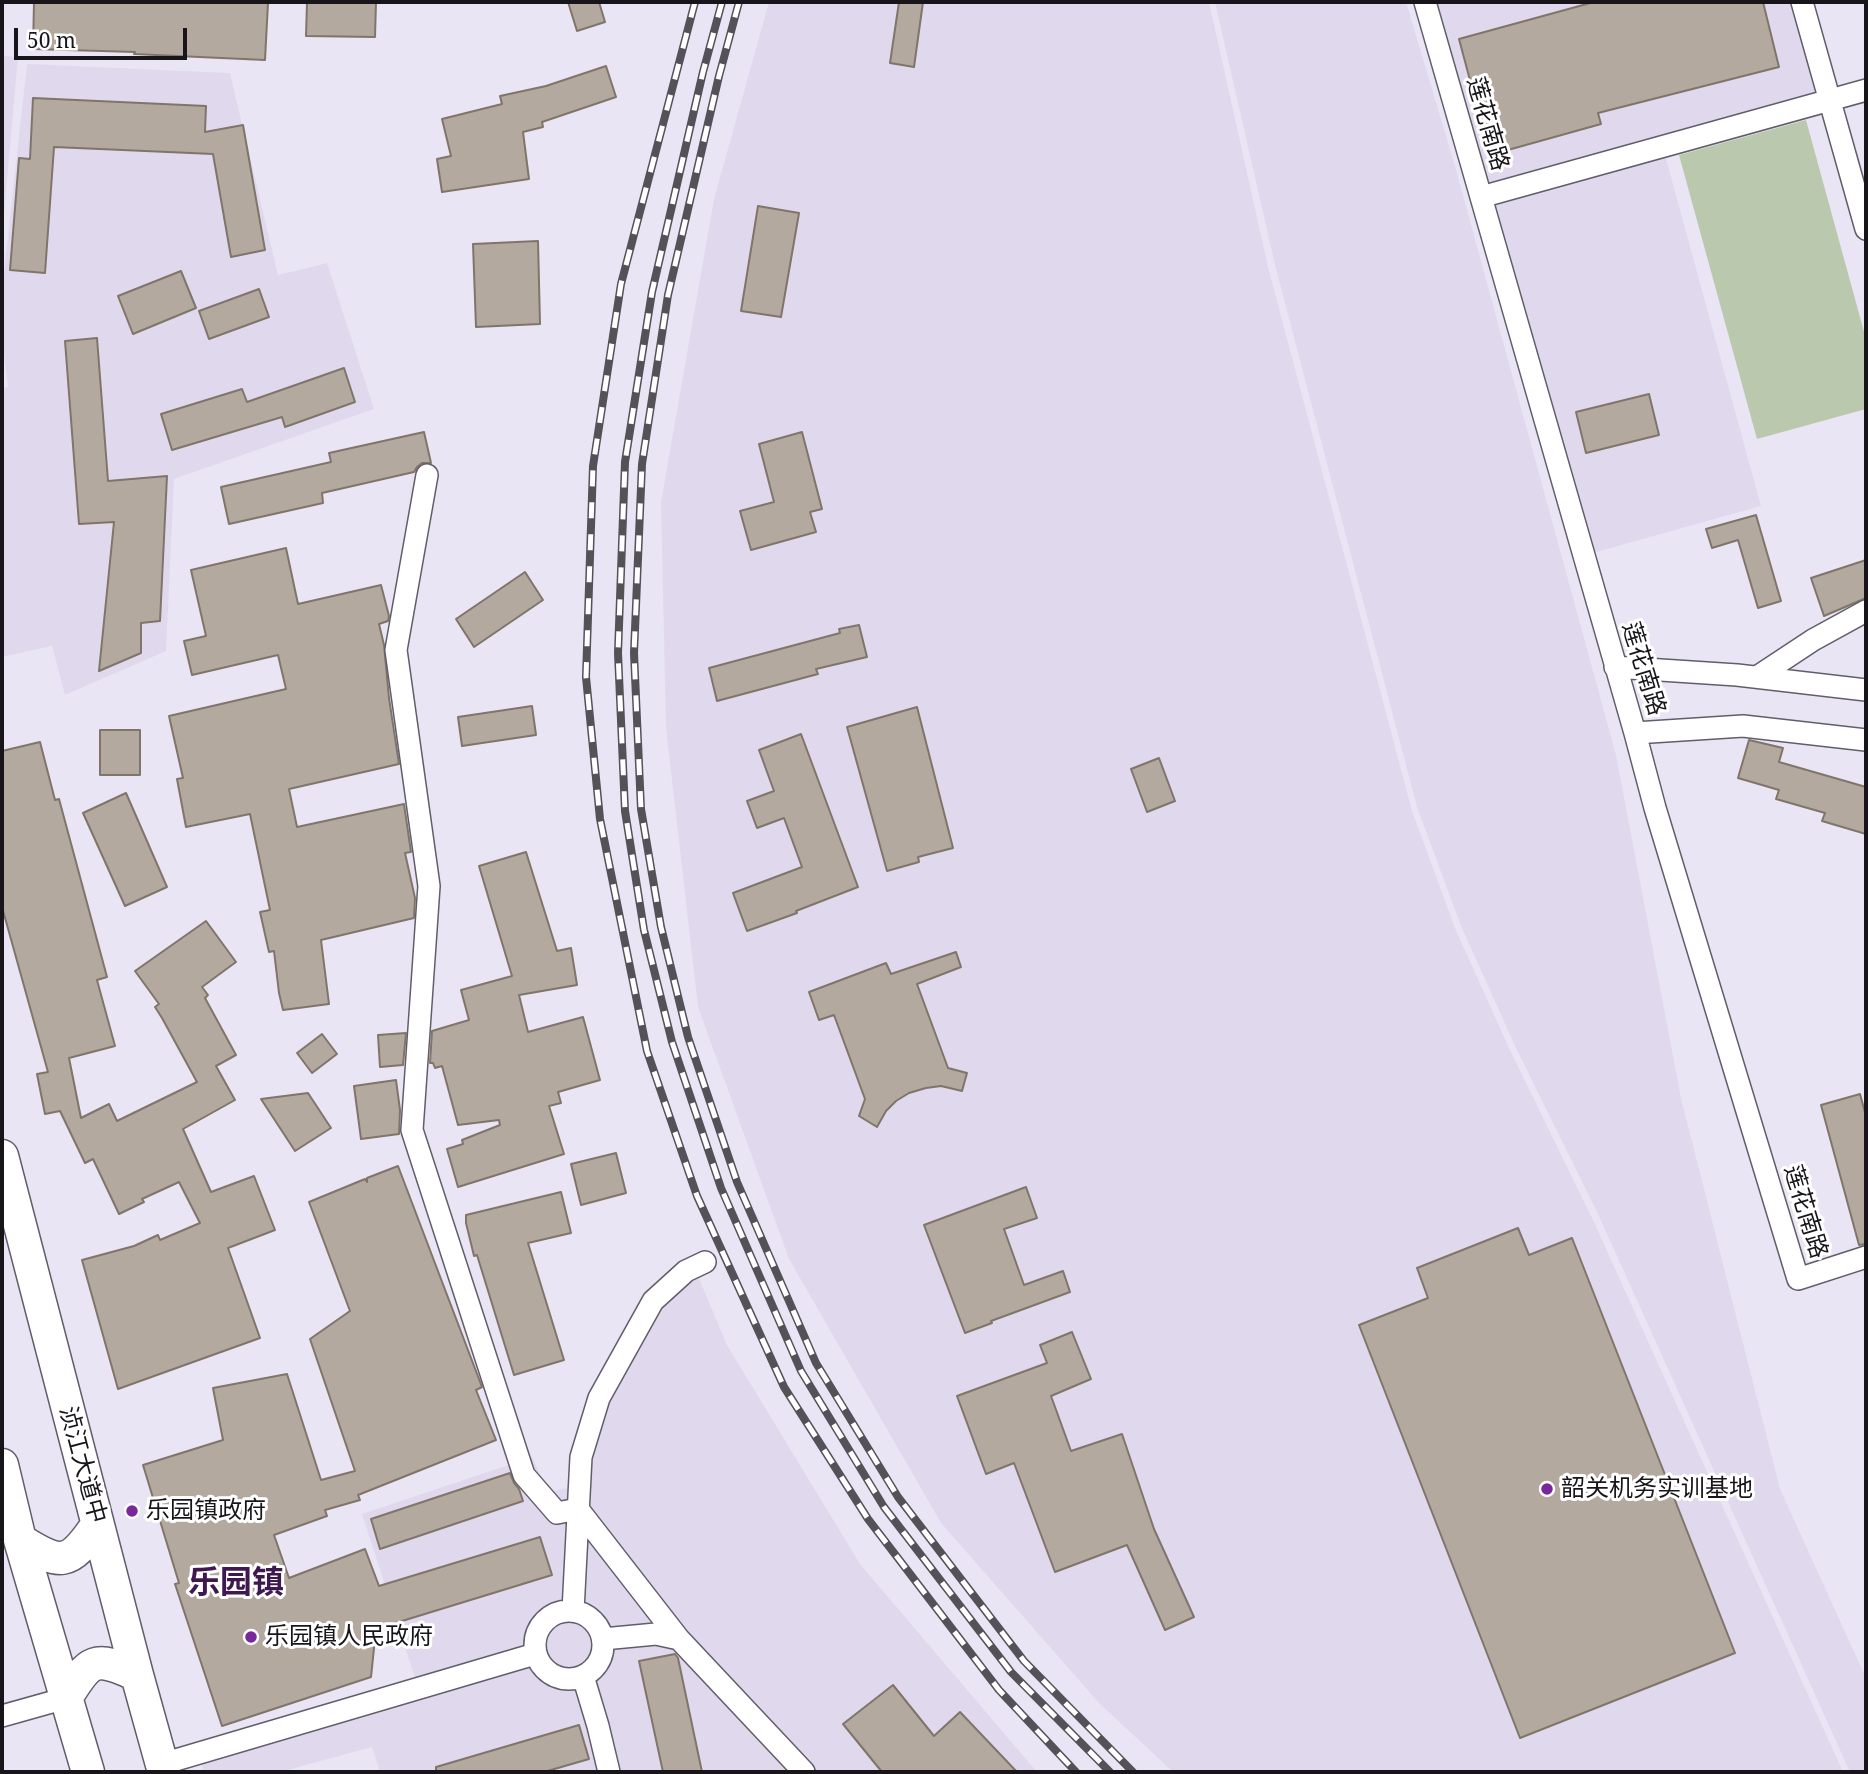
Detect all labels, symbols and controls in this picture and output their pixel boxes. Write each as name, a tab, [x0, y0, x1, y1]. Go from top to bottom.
scale bar	[18, 14, 191, 58]
text: 50 m	[27, 26, 76, 54]
street label: 莲花南路	[1460, 74, 1514, 174]
street label: 莲花南路	[1615, 619, 1671, 719]
street label: 莲花南路	[1777, 1162, 1833, 1262]
street label: 浈江大道中	[53, 1403, 111, 1527]
place label: 韶关机务实训基地	[1561, 1475, 1753, 1503]
marker: 韶关机务实训基地	[1539, 1481, 1555, 1497]
place label: 乐园镇政府	[146, 1497, 266, 1525]
marker: 乐园镇政府	[124, 1503, 140, 1519]
district label: 乐园镇	[188, 1565, 284, 1603]
place label: 乐园镇人民政府	[265, 1623, 433, 1651]
marker: 乐园镇人民政府	[243, 1629, 259, 1645]

